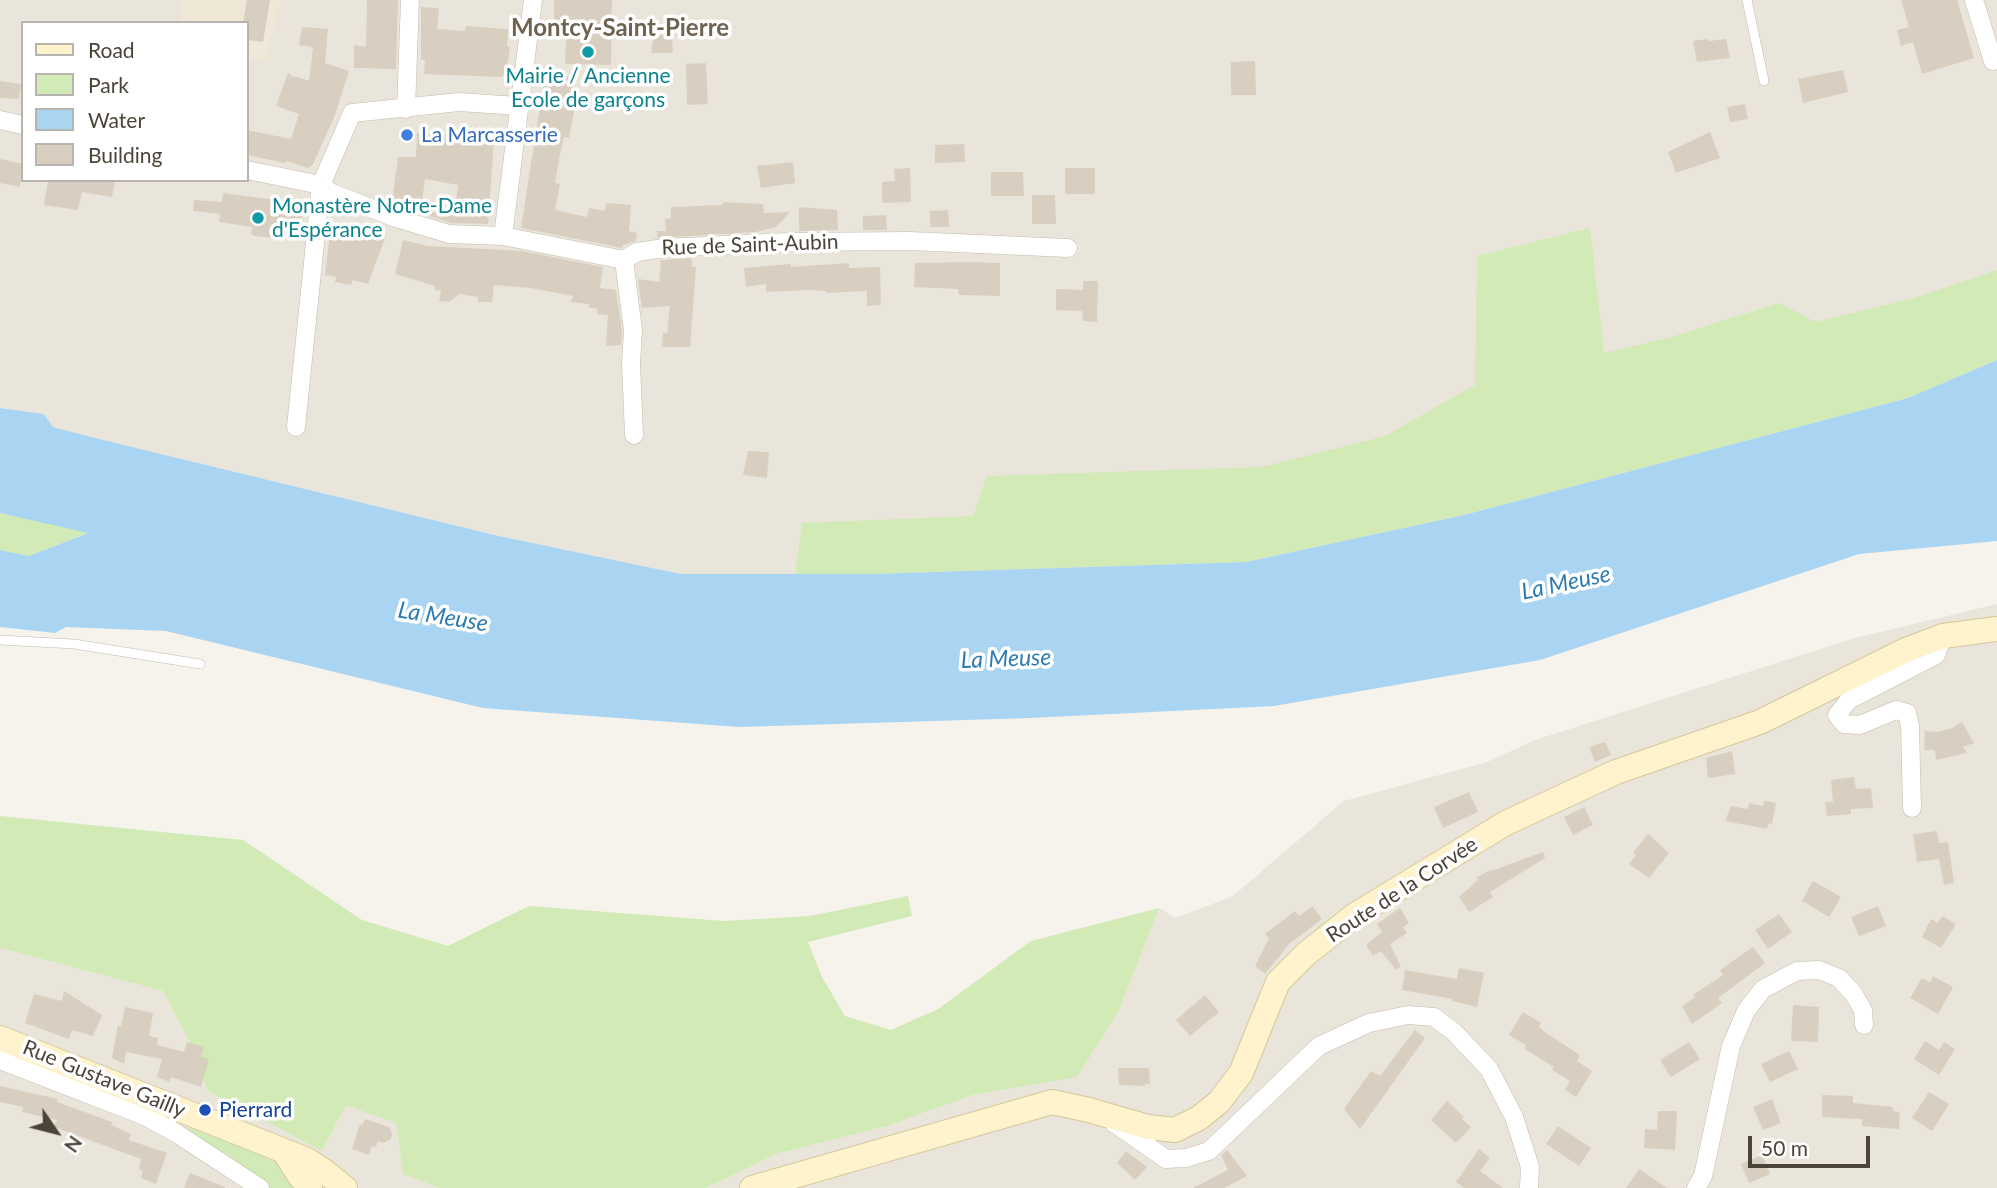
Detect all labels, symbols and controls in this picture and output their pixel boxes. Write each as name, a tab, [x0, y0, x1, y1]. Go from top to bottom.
district label: Montcy-Saint-Pierre	[511, 14, 729, 42]
legend	[21, 21, 248, 182]
text: Road	[88, 37, 135, 62]
marker: Mairie / Ancienne Ecole de garçons	[580, 44, 596, 60]
place label: Mairie / Ancienne Ecole de garçons	[505, 63, 671, 113]
text: Park	[88, 72, 129, 97]
text: Water	[88, 107, 145, 132]
place label: La Marcasserie	[421, 122, 558, 148]
marker: La Marcasserie	[399, 127, 415, 143]
text: Building	[88, 142, 163, 167]
place label: Monastère Notre-Dame d'Espérance	[272, 193, 492, 243]
marker: Monastère Notre-Dame d'Espérance	[250, 210, 266, 226]
street label: Rue de Saint-Aubin	[661, 229, 839, 261]
water label: La Meuse	[1519, 560, 1613, 606]
water label: La Meuse	[396, 596, 490, 638]
water label: La Meuse	[960, 644, 1052, 674]
street label: Route de la Corvée	[1322, 832, 1482, 948]
street label: Rue Gustave Gailly	[19, 1035, 189, 1123]
north arrow	[21, 1097, 91, 1167]
place label: Pierrard	[219, 1097, 292, 1123]
marker: Pierrard	[197, 1102, 213, 1118]
scale bar	[1752, 1122, 1874, 1166]
text: N	[60, 1132, 87, 1157]
text: 50 m	[1761, 1135, 1808, 1160]

